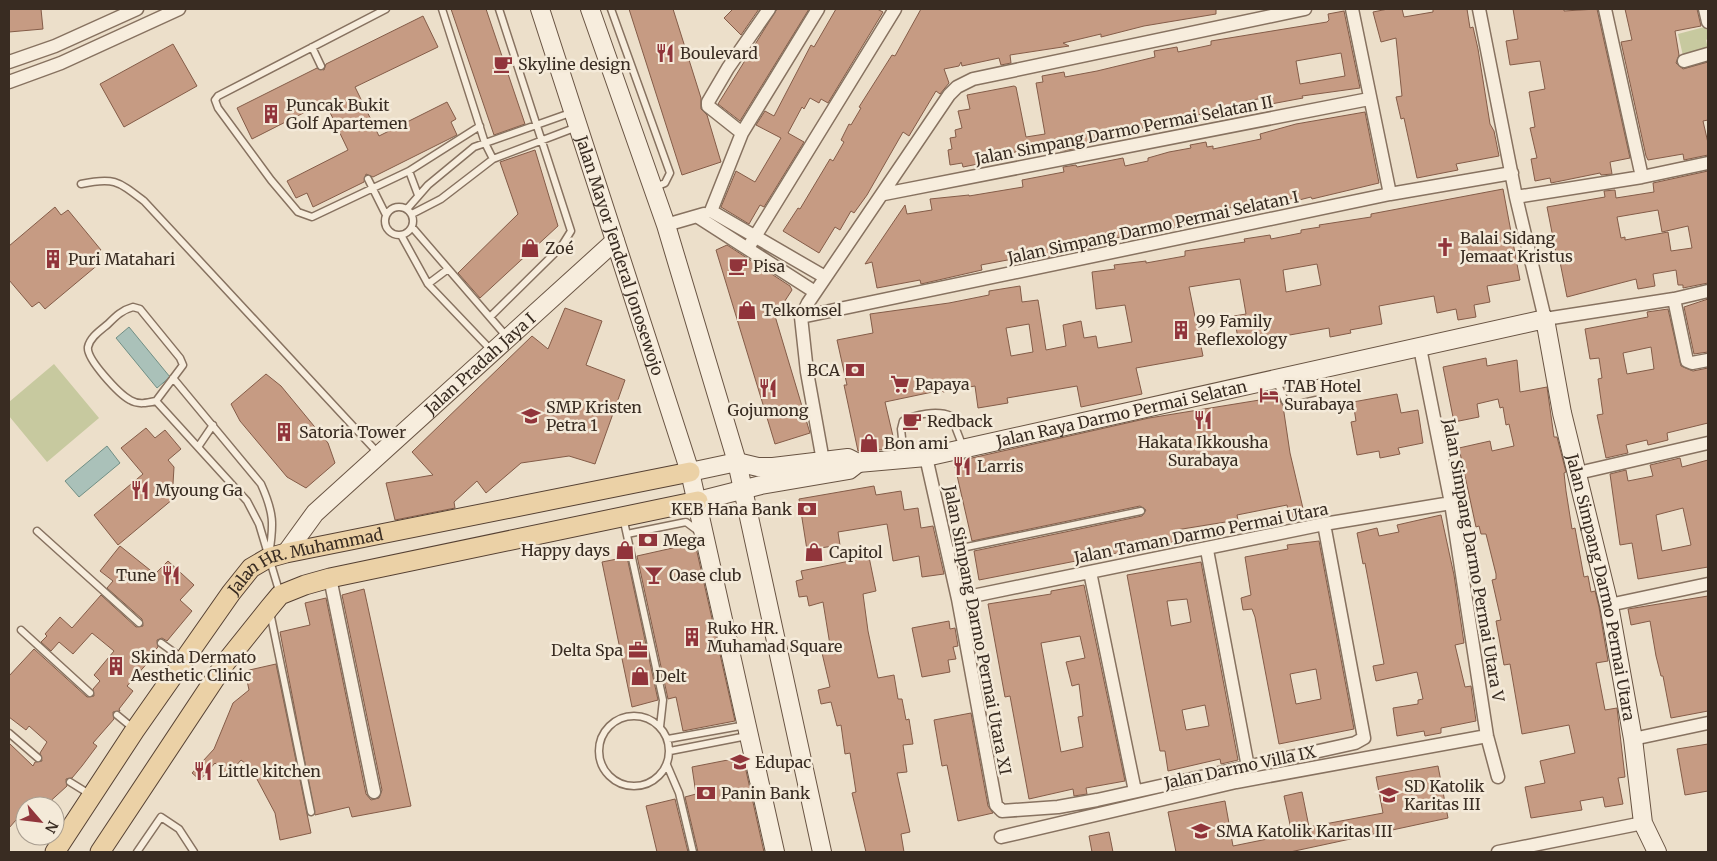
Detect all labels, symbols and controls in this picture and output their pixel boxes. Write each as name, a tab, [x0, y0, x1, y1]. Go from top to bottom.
restaurant icon: Boulevard	[654, 42, 676, 64]
place label: Boulevard	[680, 43, 758, 63]
cafe icon: Skyline design	[492, 53, 514, 75]
place label: Skyline design	[518, 54, 631, 74]
street label: Jalan Simpang Darmo Permai Selatan II	[972, 91, 1275, 169]
place label: Puncak Bukit Golf Apartemen	[286, 95, 408, 133]
building icon: Puncak Bukit Golf Apartemen	[260, 103, 282, 125]
street label: Jalan Mayor Jenderal Jonosewojo	[571, 132, 668, 378]
street label: Jalan Simpang Darmo Permai Selatan I	[1005, 186, 1300, 268]
place label: Balai Sidang Jemaat Kristus	[1459, 228, 1573, 266]
church icon: Balai Sidang Jemaat Kristus	[1434, 236, 1456, 258]
shop icon: Zoé	[519, 237, 541, 259]
place label: Zoé	[545, 238, 574, 258]
building icon: Puri Matahari	[42, 248, 64, 270]
place label: Puri Matahari	[68, 249, 175, 269]
cafe icon: Pisa	[727, 255, 749, 277]
place label: Pisa	[753, 256, 786, 276]
shop icon: Telkomsel	[736, 299, 758, 321]
place label: Telkomsel	[762, 300, 842, 320]
street label: Jalan Pradah Jaya I	[420, 308, 539, 419]
place label: 99 Family Reflexology	[1196, 311, 1288, 349]
building icon: 99 Family Reflexology	[1170, 319, 1192, 341]
bank icon: BCA	[844, 359, 866, 381]
place label: BCA	[807, 360, 841, 380]
supermarket icon: Papaya	[889, 373, 911, 395]
place label: Papaya	[915, 374, 970, 394]
street label: Jalan Raya Darmo Permai Selatan	[993, 376, 1249, 451]
place label: TAB Hotel Surabaya	[1284, 376, 1361, 414]
restaurant icon: Gojumong	[757, 377, 779, 399]
hotel icon: TAB Hotel Surabaya	[1258, 384, 1280, 406]
place label: SMP Kristen Petra 1	[546, 397, 642, 435]
place label: Gojumong	[727, 400, 809, 420]
school or university icon: SMP Kristen Petra 1	[520, 405, 542, 427]
restaurant icon: Hakata Ikkousha Surabaya	[1192, 409, 1214, 431]
cafe icon: Redback	[901, 410, 923, 432]
place label: Redback	[927, 411, 993, 431]
street label: Jalan Simpang Darmo Permai Utara V	[1439, 416, 1509, 703]
building icon: Satoria Tower	[273, 421, 295, 443]
place label: Satoria Tower	[299, 422, 406, 442]
shop icon: Bon ami	[858, 432, 880, 454]
place label: Hakata Ikkousha Surabaya	[1138, 432, 1269, 470]
place label: Bon ami	[884, 433, 948, 453]
street label: Jalan Simpang Darmo Permai Utara	[1562, 451, 1640, 723]
restaurant icon: Larris	[951, 455, 973, 477]
place label: Larris	[977, 456, 1024, 476]
restaurant icon: Myoung Ga	[129, 479, 151, 501]
place label: Myoung Ga	[155, 480, 243, 500]
street label: Jalan Simpang Darmo Permai Utara XI	[940, 483, 1016, 776]
bank icon: KEB Hana Bank	[796, 498, 818, 520]
street label: Jalan Taman Darmo Permai Utara	[1071, 498, 1330, 568]
place label: KEB Hana Bank	[671, 499, 793, 519]
street label: Jalan HR. Muhammad	[223, 524, 385, 600]
bank icon: Mega	[637, 529, 659, 551]
place label: Mega	[663, 530, 706, 550]
shop icon: Happy days	[614, 539, 636, 561]
place label: Happy days	[521, 540, 610, 560]
shop icon: Capitol	[803, 541, 825, 563]
place label: Capitol	[829, 542, 883, 562]
restaurant icon: Tune	[160, 564, 182, 586]
bar icon: Oase club	[643, 564, 665, 586]
place label: Tune	[116, 565, 156, 585]
place label: Oase club	[669, 565, 742, 585]
place label: Ruko HR. Muhamad Square	[707, 618, 842, 656]
building icon: Ruko HR. Muhamad Square	[681, 626, 703, 648]
office icon: Delta Spa	[627, 639, 649, 661]
place label: Delta Spa	[551, 640, 623, 660]
place label: Skinda Dermato Aesthetic Clinic	[130, 647, 256, 685]
building icon: Skinda Dermato Aesthetic Clinic	[105, 655, 127, 677]
shop icon: Delt	[629, 665, 651, 687]
place label: Delt	[655, 666, 687, 686]
street label: Jalan Darmo Villa IX	[1161, 741, 1318, 793]
school or university icon: Edupac	[729, 751, 751, 773]
place label: Edupac	[755, 752, 811, 772]
restaurant icon: Little kitchen	[192, 760, 214, 782]
place label: Little kitchen	[218, 761, 321, 781]
place label: SD Katolik Karitas III	[1404, 776, 1485, 814]
bank icon: Panin Bank	[695, 782, 717, 804]
place label: Panin Bank	[721, 783, 811, 803]
school or university icon: SD Katolik Karitas III	[1378, 784, 1400, 806]
north arrow	[15, 796, 65, 846]
text: N	[41, 818, 62, 836]
school or university icon: SMA Katolik Karitas III	[1190, 820, 1212, 842]
place label: SMA Katolik Karitas III	[1216, 821, 1393, 841]

